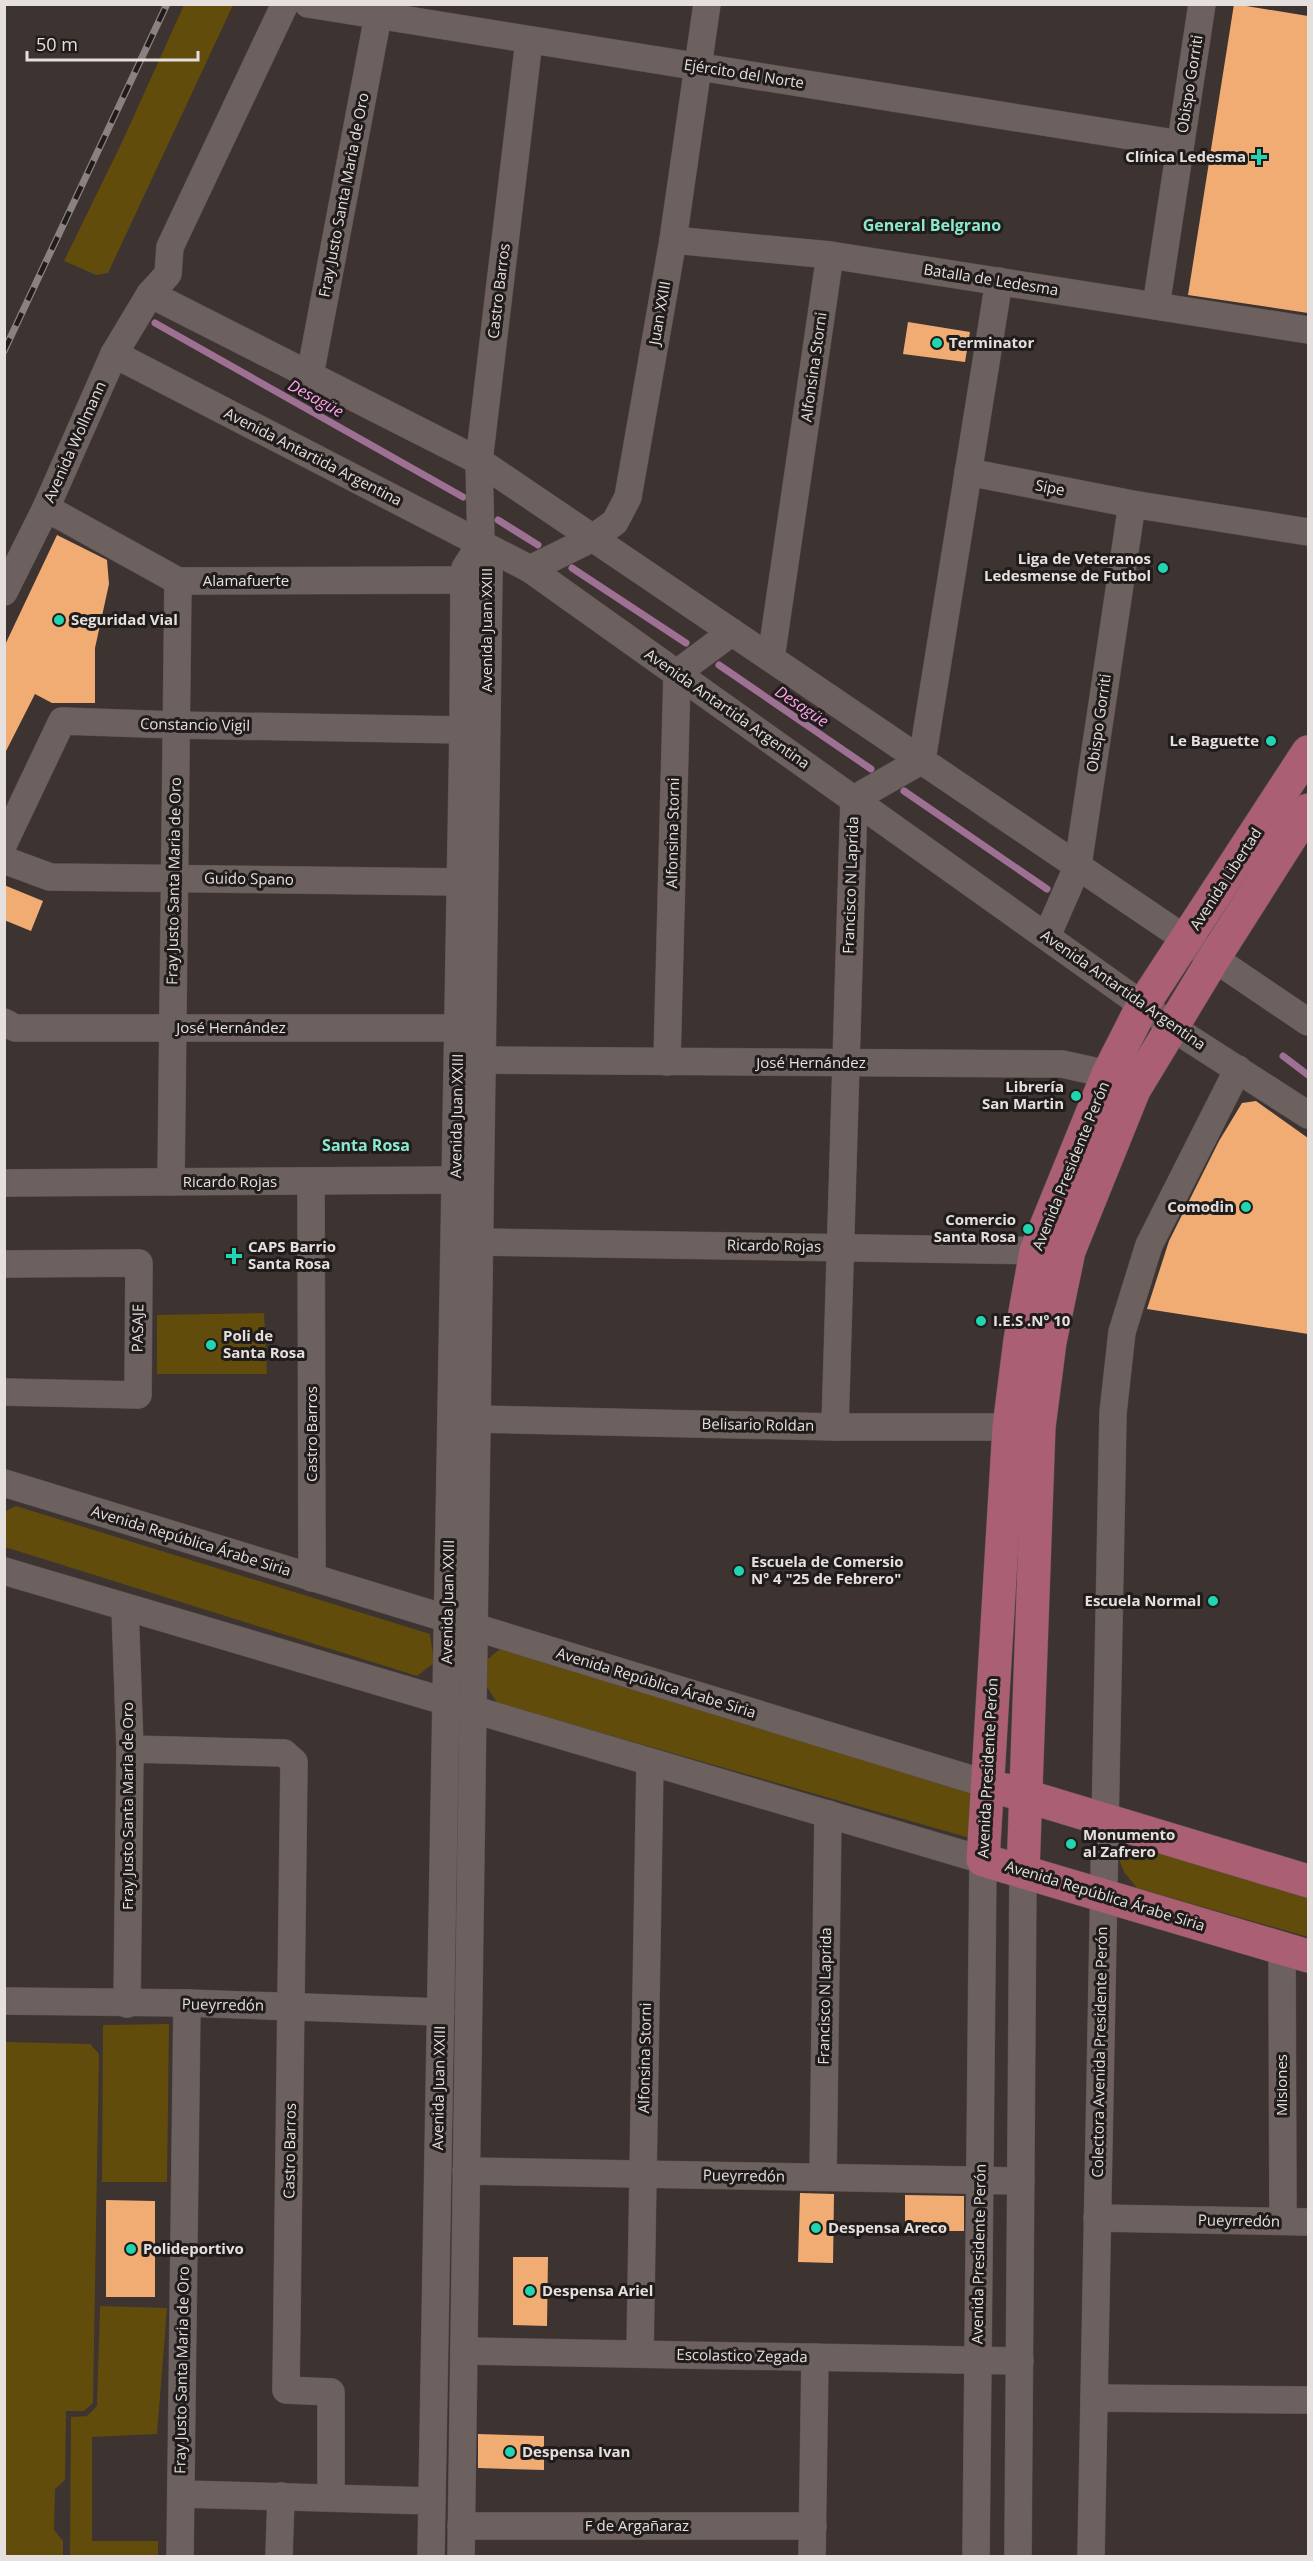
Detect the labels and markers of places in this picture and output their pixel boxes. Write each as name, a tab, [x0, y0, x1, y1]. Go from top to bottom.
place label: Clínica Ledesma	[1125, 146, 1246, 166]
marker: Clínica Ledesma	[1250, 148, 1268, 166]
place label: Terminator	[949, 332, 1034, 352]
marker: Terminator	[930, 336, 944, 350]
place label: Liga de Veteranos Ledesmense de Futbol	[984, 548, 1151, 585]
marker: Liga de Veteranos Ledesmense de Futbol	[1156, 561, 1170, 575]
place label: Seguridad Vial	[71, 609, 178, 629]
marker: Seguridad Vial	[52, 613, 66, 627]
place label: Le Baguette	[1170, 730, 1259, 750]
marker: Le Baguette	[1264, 734, 1278, 748]
place label: Librería San Martin	[982, 1076, 1064, 1113]
marker: Librería San Martin	[1069, 1089, 1083, 1103]
place label: Comodin	[1167, 1196, 1234, 1216]
marker: Comodin	[1239, 1200, 1253, 1214]
place label: Comercio Santa Rosa	[934, 1209, 1016, 1246]
marker: Comercio Santa Rosa	[1021, 1222, 1035, 1236]
place label: CAPS Barrio Santa Rosa	[248, 1236, 336, 1273]
marker: CAPS Barrio Santa Rosa	[225, 1247, 243, 1265]
place label: I.E.S .Nº 10	[993, 1310, 1071, 1330]
marker: I.E.S .Nº 10	[974, 1314, 988, 1328]
place label: Poli de Santa Rosa	[223, 1325, 305, 1362]
marker: Poli de Santa Rosa	[204, 1338, 218, 1352]
place label: Escuela de Comersio Nº 4 "25 de Febrero"	[751, 1551, 904, 1588]
marker: Escuela de Comersio Nº 4 "25 de Febrero"	[732, 1564, 746, 1578]
place label: Escuela Normal	[1085, 1590, 1201, 1610]
marker: Escuela Normal	[1206, 1594, 1220, 1608]
place label: Monumento al Zafrero	[1083, 1824, 1175, 1861]
marker: Monumento al Zafrero	[1064, 1837, 1078, 1851]
place label: Despensa Areco	[828, 2217, 947, 2237]
marker: Despensa Areco	[809, 2221, 823, 2235]
place label: Polideportivo	[143, 2238, 244, 2258]
marker: Polideportivo	[124, 2242, 138, 2256]
place label: Despensa Ariel	[542, 2280, 653, 2300]
marker: Despensa Ariel	[523, 2284, 537, 2298]
place label: Despensa Ivan	[522, 2441, 630, 2461]
marker: Despensa Ivan	[503, 2445, 517, 2459]

